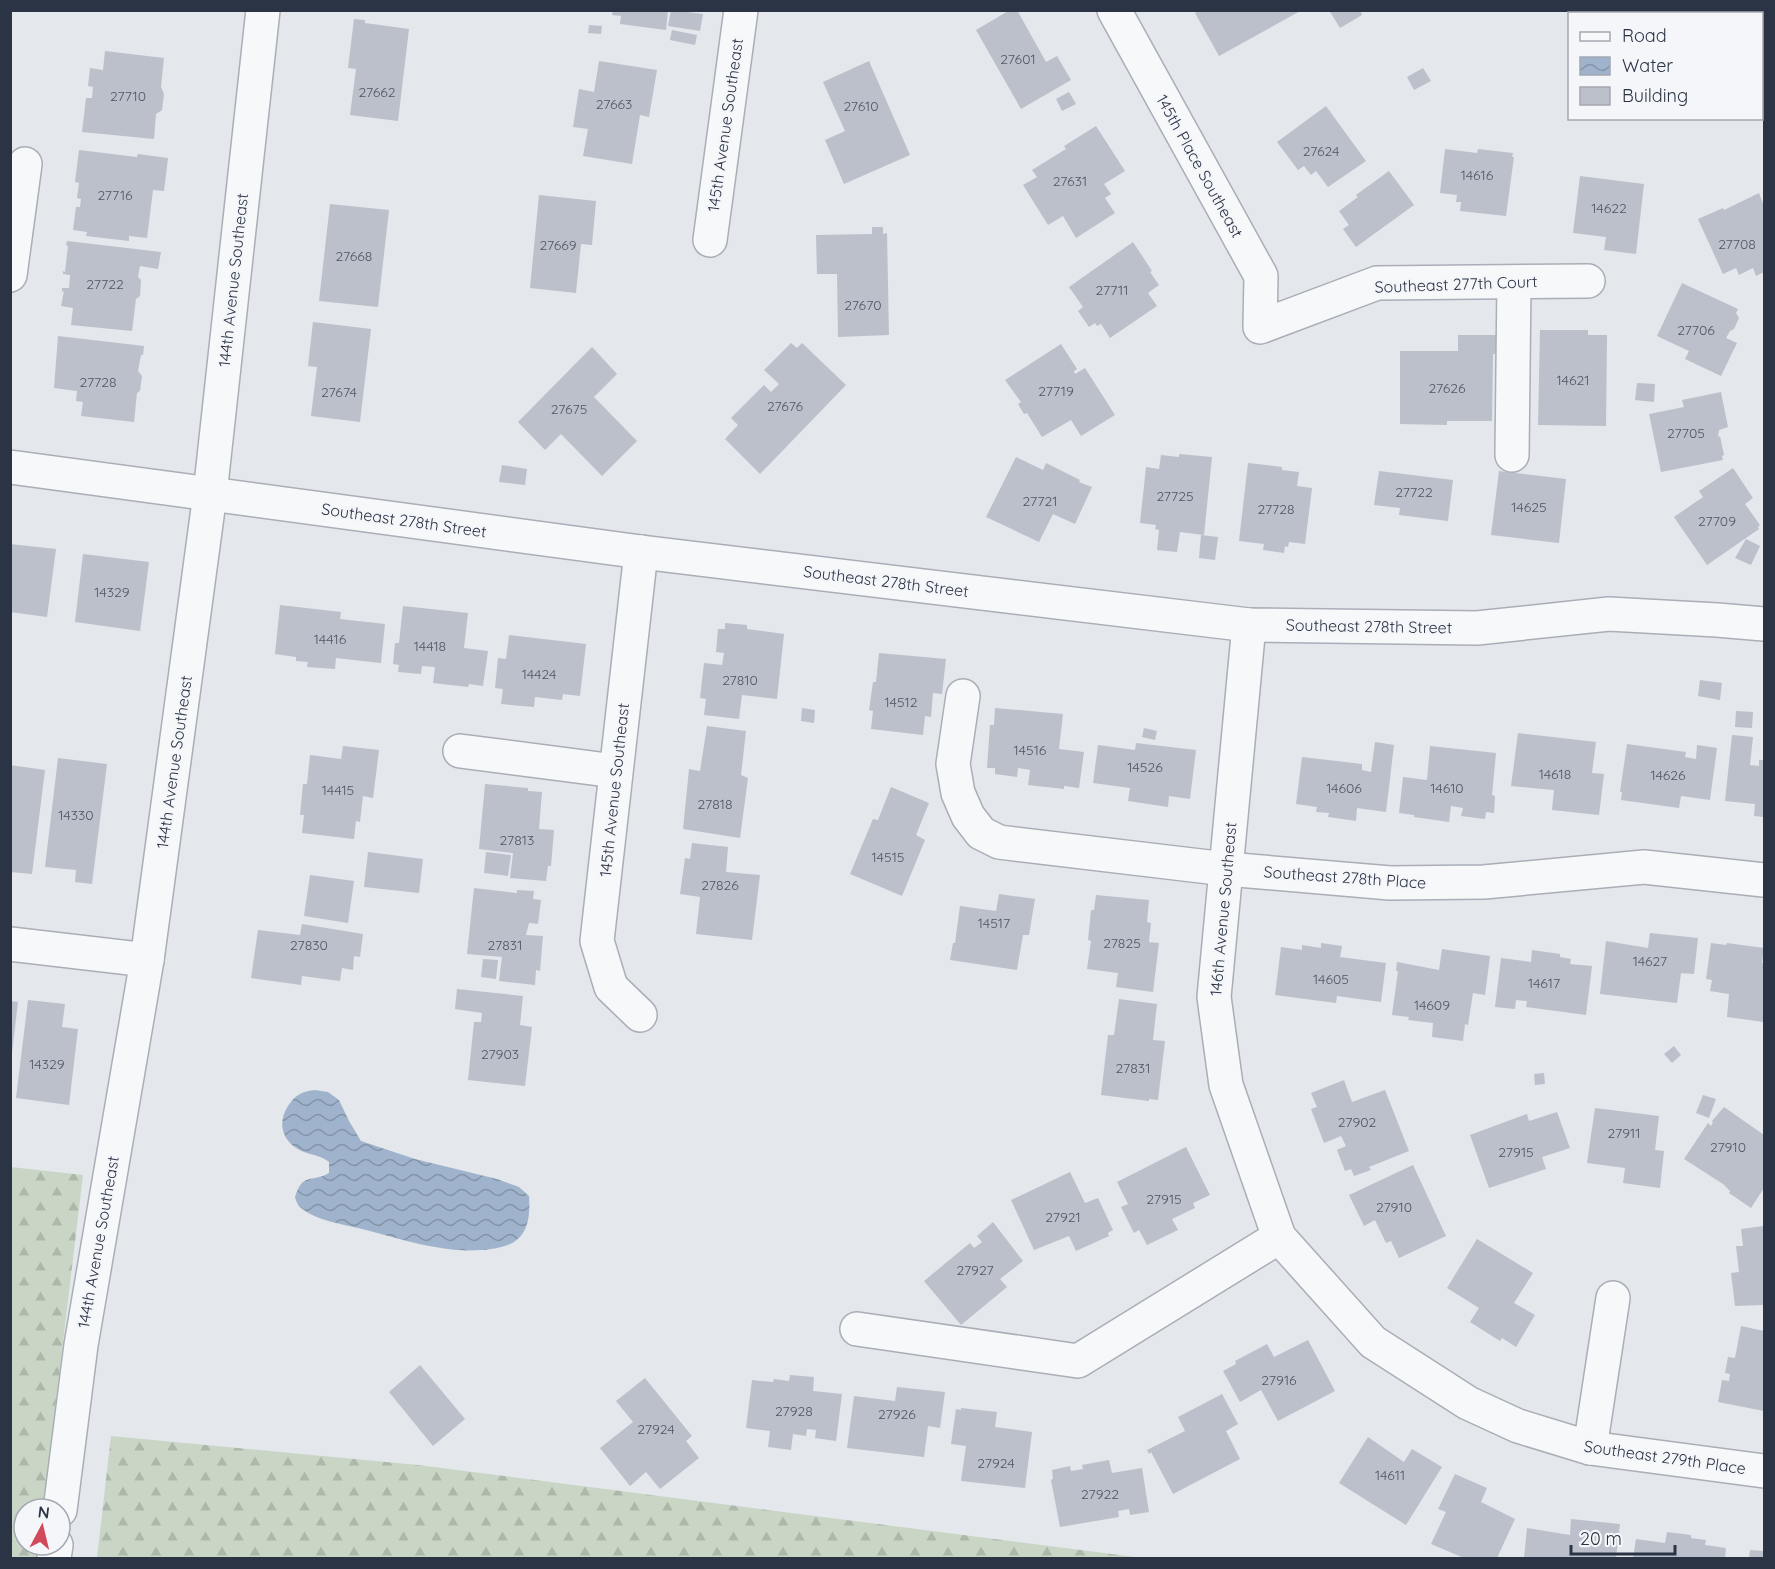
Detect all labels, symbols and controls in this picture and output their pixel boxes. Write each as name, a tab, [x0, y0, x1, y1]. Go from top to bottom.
legend	[1568, 12, 1763, 120]
text: Road	[1622, 24, 1667, 47]
street label: 145th Avenue Southeast	[703, 37, 747, 213]
house number: 27601	[1000, 50, 1036, 68]
text: Water	[1622, 54, 1673, 77]
house number: 27662	[358, 83, 396, 101]
text: Building	[1622, 84, 1688, 107]
house number: 27710	[110, 87, 146, 105]
street label: 145th Place Southeast	[1152, 91, 1248, 241]
house number: 27663	[596, 95, 632, 113]
house number: 27610	[843, 97, 879, 115]
house number: 27624	[1303, 142, 1339, 160]
house number: 14616	[1461, 166, 1494, 184]
house number: 27631	[1053, 172, 1087, 190]
house number: 27716	[97, 186, 133, 204]
street label: 144th Avenue Southeast	[214, 192, 252, 368]
house number: 14622	[1591, 199, 1627, 217]
house number: 27708	[1718, 235, 1756, 253]
house number: 27669	[539, 236, 577, 254]
house number: 27668	[336, 247, 372, 265]
street label: Southeast 277th Court	[1374, 271, 1538, 297]
house number: 27722	[86, 275, 124, 293]
house number: 27711	[1096, 281, 1128, 299]
house number: 27670	[844, 296, 882, 314]
house number: 27706	[1677, 321, 1715, 339]
house number: 14621	[1557, 371, 1589, 389]
house number: 27728	[79, 373, 117, 391]
house number: 27626	[1428, 379, 1466, 397]
house number: 27719	[1038, 382, 1074, 400]
house number: 27674	[321, 383, 357, 401]
house number: 27676	[767, 397, 804, 415]
house number: 27675	[551, 400, 587, 418]
house number: 27705	[1667, 424, 1705, 442]
house number: 27722	[1395, 483, 1433, 501]
house number: 27725	[1156, 487, 1194, 505]
house number: 27721	[1023, 492, 1057, 510]
house number: 14625	[1511, 498, 1547, 516]
street label: Southeast 278th Street	[320, 499, 488, 541]
house number: 27728	[1257, 500, 1295, 518]
house number: 27709	[1698, 512, 1736, 530]
street label: Southeast 278th Street	[802, 561, 970, 601]
house number: 14329	[94, 583, 130, 601]
street label: Southeast 278th Street	[1286, 615, 1452, 637]
house number: 14416	[314, 630, 347, 648]
house number: 14418	[414, 637, 446, 655]
house number: 14424	[522, 665, 556, 683]
house number: 27810	[722, 671, 758, 689]
street label: 144th Avenue Southeast	[152, 674, 196, 850]
house number: 14512	[884, 693, 918, 711]
street label: 145th Avenue Southeast	[595, 702, 633, 878]
house number: 14516	[1014, 741, 1047, 759]
house number: 14526	[1127, 758, 1163, 776]
house number: 14618	[1539, 765, 1571, 783]
house number: 14626	[1650, 766, 1686, 784]
house number: 14606	[1326, 779, 1362, 797]
house number: 14610	[1430, 779, 1464, 797]
house number: 14415	[322, 781, 354, 799]
house number: 27818	[698, 795, 732, 813]
house number: 14330	[58, 806, 94, 824]
street label: 146th Avenue Southeast	[1205, 821, 1241, 997]
house number: 27813	[500, 831, 534, 849]
house number: 14515	[872, 848, 904, 866]
street label: Southeast 278th Place	[1263, 861, 1427, 893]
house number: 27826	[701, 876, 739, 894]
house number: 14517	[978, 914, 1010, 932]
house number: 27825	[1103, 934, 1141, 952]
house number: 27830	[290, 936, 328, 954]
house number: 27831	[488, 936, 522, 954]
house number: 14627	[1633, 952, 1667, 970]
house number: 14605	[1313, 970, 1349, 988]
house number: 14617	[1528, 974, 1560, 992]
house number: 14609	[1414, 996, 1450, 1014]
house number: 27903	[481, 1045, 519, 1063]
house number: 14329	[29, 1055, 65, 1073]
house number: 27831	[1116, 1059, 1150, 1077]
house number: 27902	[1338, 1113, 1377, 1131]
house number: 27911	[1608, 1124, 1640, 1142]
house number: 27910	[1710, 1138, 1746, 1156]
house number: 27915	[1498, 1143, 1534, 1161]
street label: 144th Avenue Southeast	[73, 1154, 123, 1330]
house number: 27915	[1146, 1190, 1182, 1208]
house number: 27910	[1376, 1198, 1412, 1216]
house number: 27921	[1045, 1208, 1081, 1226]
house number: 27927	[956, 1261, 994, 1279]
house number: 27916	[1261, 1371, 1297, 1389]
house number: 27928	[775, 1402, 813, 1420]
house number: 27926	[878, 1405, 916, 1423]
house number: 27924	[637, 1420, 675, 1438]
street label: Southeast 279th Place	[1583, 1436, 1747, 1478]
house number: 27924	[977, 1454, 1015, 1472]
house number: 14611	[1375, 1466, 1405, 1484]
house number: 27922	[1081, 1485, 1119, 1503]
north arrow	[12, 1497, 72, 1557]
text: N	[37, 1501, 51, 1523]
scale bar	[1571, 1518, 1674, 1556]
text: 20 m	[1580, 1527, 1622, 1550]

